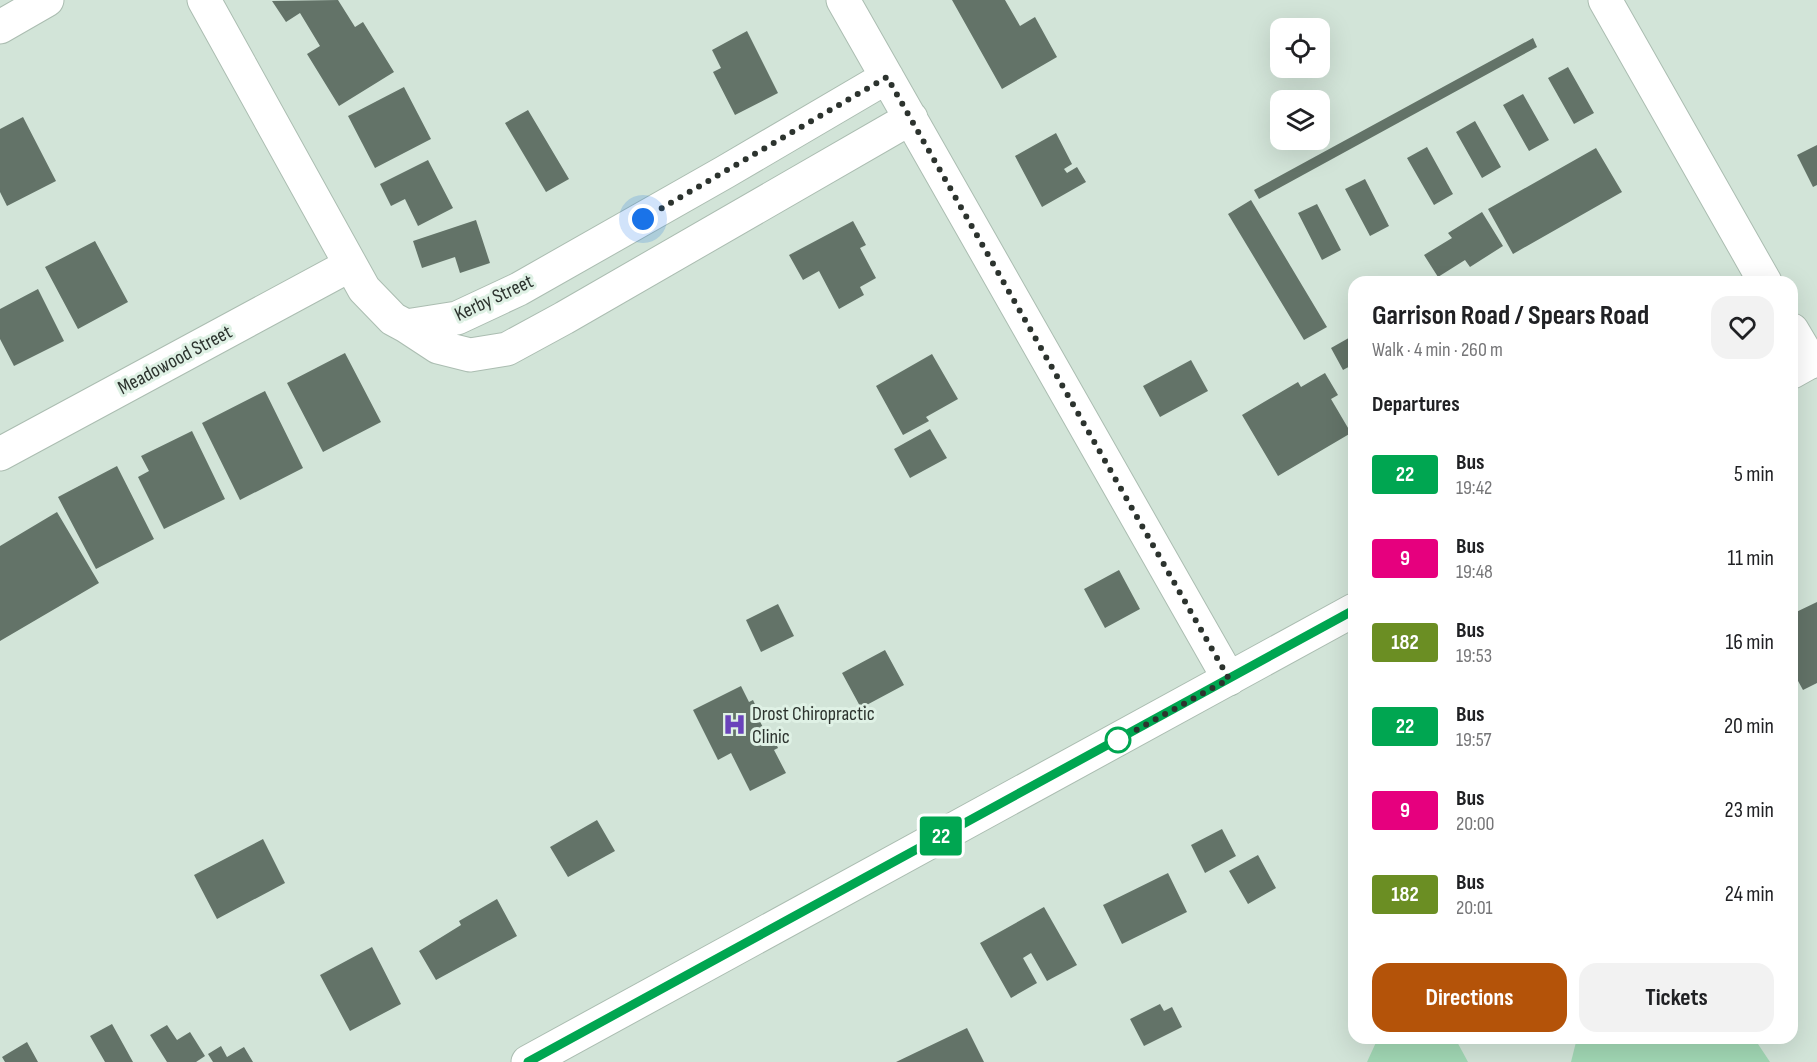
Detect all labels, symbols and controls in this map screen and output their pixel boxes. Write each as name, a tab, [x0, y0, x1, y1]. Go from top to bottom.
map controls	[1270, 18, 1330, 150]
button: locate	[1270, 18, 1330, 78]
button: layers	[1270, 90, 1330, 150]
your location	[628, 204, 658, 234]
street label: Kerby Street	[451, 269, 537, 327]
button: heart	[1711, 296, 1774, 359]
text: Garrison Road / Spears Road	[1372, 299, 1649, 332]
street label: Meadowood Street	[114, 320, 236, 400]
text: Walk · 4 min · 260 m	[1372, 338, 1503, 362]
text: Departures	[1372, 391, 1460, 418]
text: Bus	[1456, 449, 1485, 476]
text: 5 min	[1734, 461, 1774, 488]
text: 22	[1396, 462, 1414, 487]
text: 19:42	[1456, 476, 1492, 500]
text: Bus	[1456, 533, 1485, 560]
text: 11 min	[1727, 545, 1774, 572]
text: 9	[1400, 546, 1410, 571]
text: 19:48	[1456, 560, 1493, 584]
text: Bus	[1456, 617, 1485, 644]
text: 16 min	[1726, 629, 1774, 656]
text: 182	[1391, 630, 1419, 655]
text: 19:53	[1456, 644, 1492, 668]
text: Bus	[1456, 701, 1485, 728]
place label: Drost Chiropractic Clinic	[752, 702, 875, 749]
hospital icon: Drost Chiropractic Clinic	[721, 712, 747, 738]
text: 20 min	[1724, 713, 1774, 740]
text: 22	[1396, 714, 1414, 739]
unlabelled marker	[1105, 727, 1131, 753]
text: 19:57	[1456, 728, 1492, 752]
text: Bus	[1456, 785, 1485, 812]
text: 23 min	[1725, 797, 1774, 824]
text: 9	[1400, 798, 1410, 823]
text: 20:00	[1456, 812, 1495, 836]
line badge: 22	[914, 816, 968, 856]
text: 22	[932, 824, 950, 849]
text: Bus	[1456, 869, 1485, 896]
text: 24 min	[1725, 881, 1774, 908]
text: 182	[1391, 882, 1419, 907]
text: 20:01	[1456, 896, 1493, 920]
button: Directions	[1372, 963, 1567, 1032]
button: Tickets	[1579, 963, 1774, 1032]

